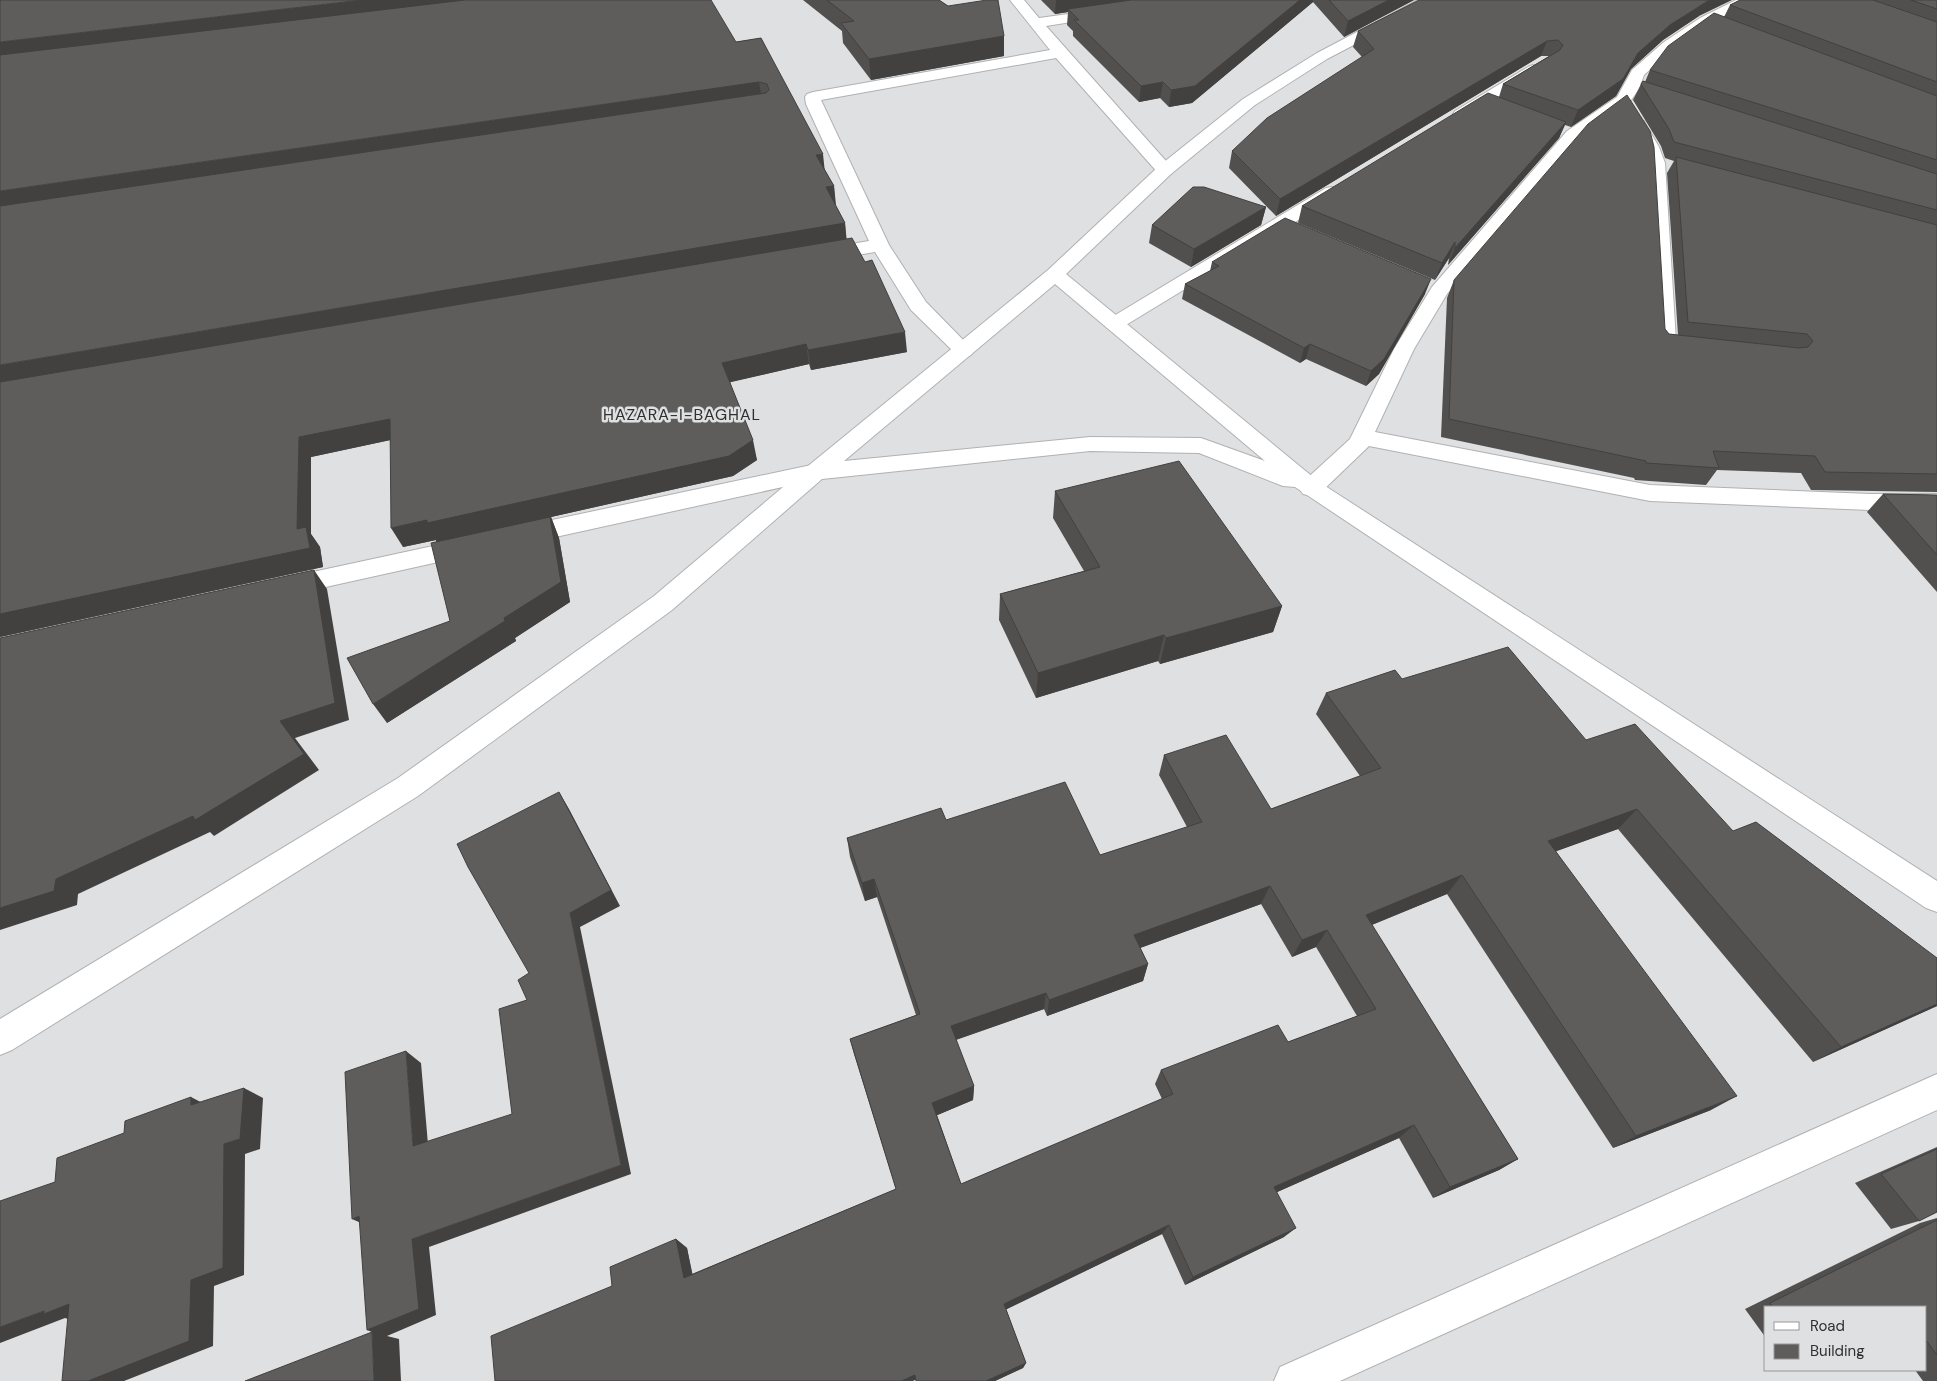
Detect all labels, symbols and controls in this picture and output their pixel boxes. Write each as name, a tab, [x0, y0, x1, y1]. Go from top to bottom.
district label: HAZARA-I-BAGHAL	[603, 404, 761, 425]
legend	[1764, 1306, 1927, 1371]
text: Road	[1810, 1316, 1845, 1336]
text: Building	[1810, 1341, 1865, 1361]

